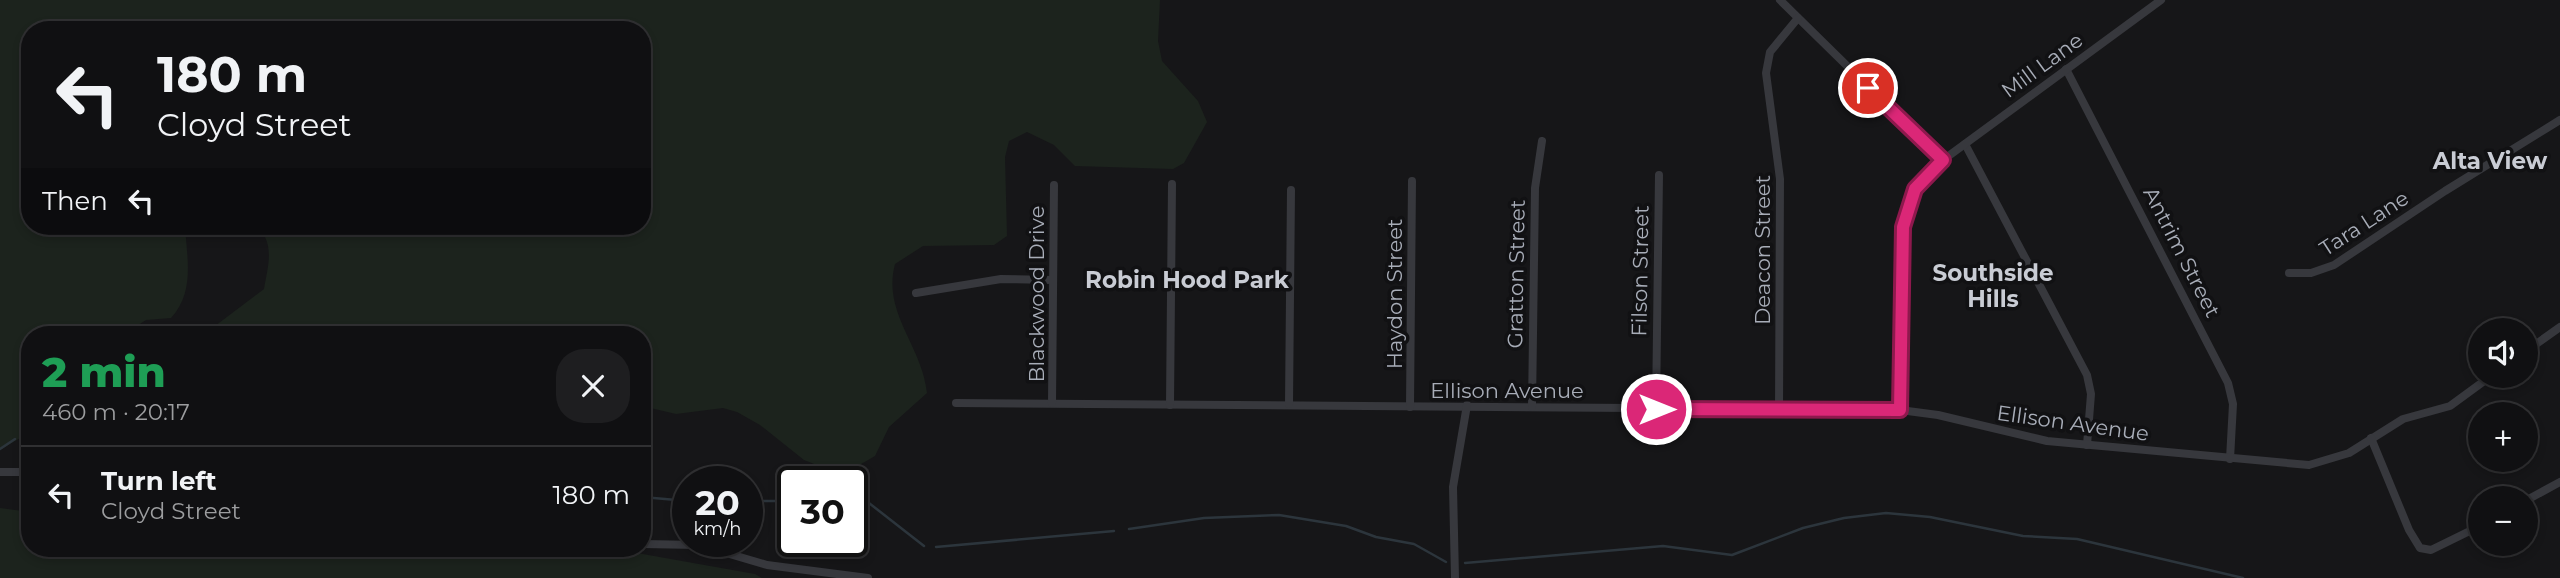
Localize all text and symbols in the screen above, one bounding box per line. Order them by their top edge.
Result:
street label: Mill Lane [1997,27,2087,103]
text: 180 m [157,45,307,104]
icon: left [42,49,133,140]
pin [1838,58,1898,118]
icon: arrive [1849,69,1887,107]
text: Cloyd Street [157,105,352,144]
district label: Alta View [2432,147,2548,175]
street label: Deacon Street [1750,175,1775,325]
icon: left [122,182,160,220]
street label: Antrim Street [2138,183,2226,321]
text: Then [42,185,108,217]
street label: Tara Lane [2315,185,2413,261]
street label: Gratton Street [1502,199,1530,349]
street label: Filson Street [1626,205,1654,337]
street label: Blackwood Drive [1024,206,1049,382]
street label: Haydon Street [1382,219,1407,369]
district label: Southside Hills [1932,259,2054,313]
district label: Robin Hood Park [1085,266,1290,294]
map controls [2468,318,2538,556]
button: sound [2468,318,2538,388]
text: 2 min [42,346,166,398]
button: close [556,349,630,423]
position arrow [1619,372,1693,446]
street label: Ellison Avenue [1430,378,1584,403]
text: 460 m · 20:17 [42,398,190,426]
street label: Ellison Avenue [1995,400,2151,446]
button: + [2468,402,2538,472]
text: Turn left [101,465,217,497]
speed limit sign: 30 [777,466,868,557]
icon: left [42,476,80,514]
text: 180 m [552,479,630,511]
text: 20 [695,481,740,524]
button: − [2468,486,2538,556]
text: Cloyd Street [101,497,241,525]
text: km/h [693,518,742,540]

